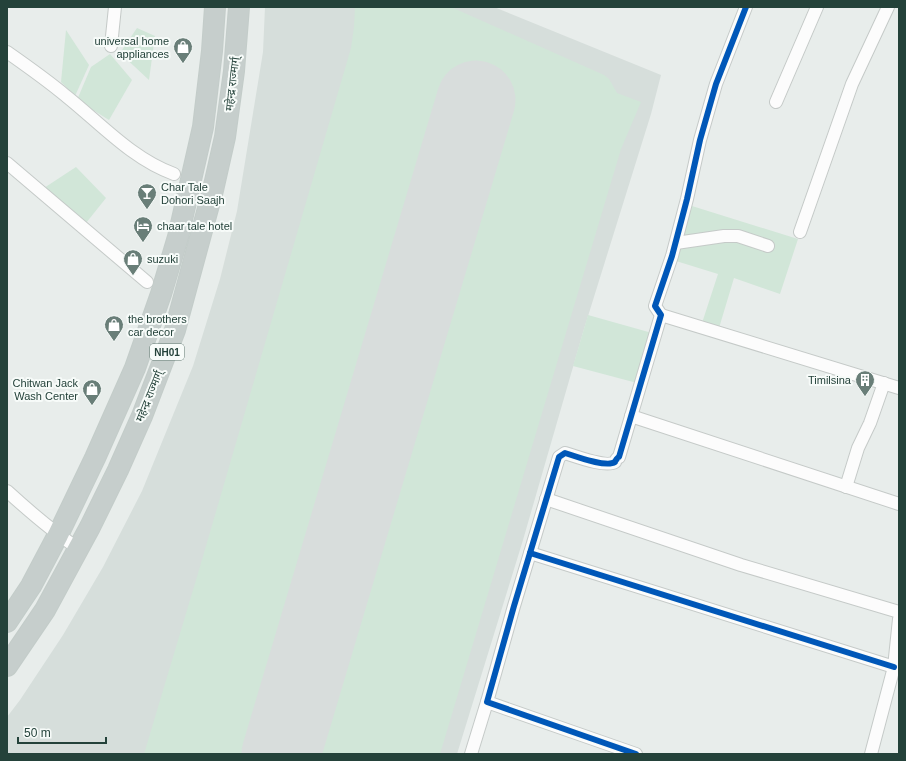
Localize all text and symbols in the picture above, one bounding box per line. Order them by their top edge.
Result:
place label: universal home appliances [94,35,170,60]
shop icon: universal home appliances [172,36,194,64]
street label: महेन्द्र राज्मार्ग् [223,55,242,112]
place label: Char Tale Dohori Saajh [161,181,225,206]
bar icon: Char Tale Dohori Saajh [136,182,158,210]
hotel icon: chaar tale hotel [132,215,154,243]
place label: chaar tale hotel [157,220,232,232]
shop icon: suzuki [122,248,144,276]
place label: suzuki [147,253,178,265]
place label: the brothers car decor [128,313,187,338]
shop icon: the brothers car decor [103,314,125,342]
road number: NH01 [150,344,184,360]
street label: महेन्द्र राज्मार्ग् [133,367,166,424]
building icon: Timilsina [854,369,876,397]
place label: Timilsina [808,374,852,386]
place label: Chitwan Jack Wash Center [13,377,78,402]
shop icon: Chitwan Jack Wash Center [81,378,103,406]
scale bar [18,719,106,745]
text: 50 m [24,726,51,740]

